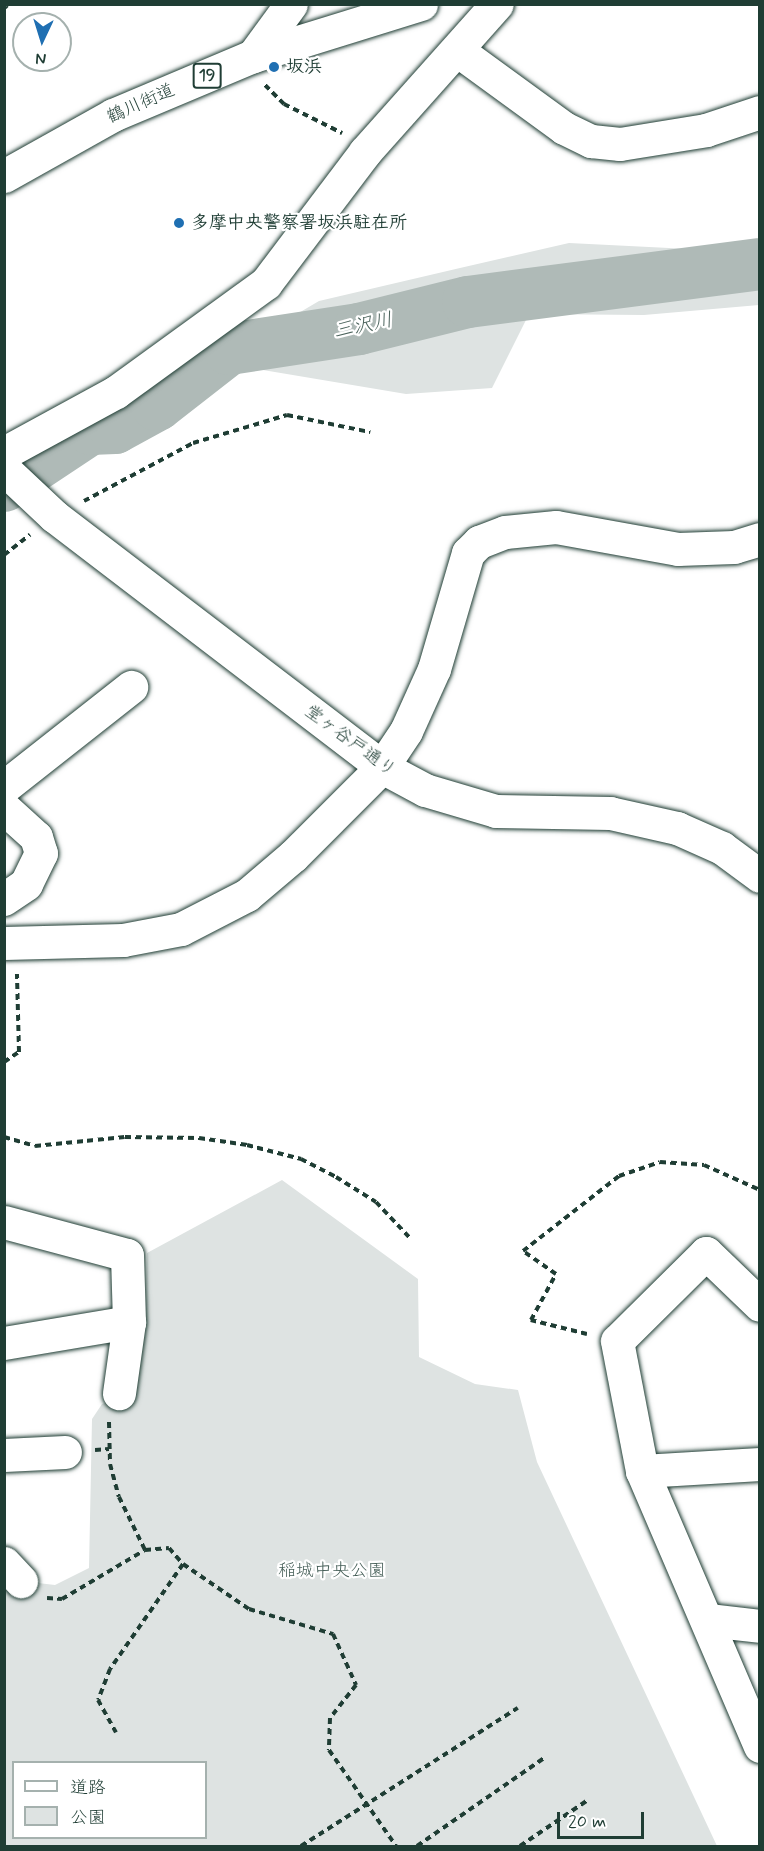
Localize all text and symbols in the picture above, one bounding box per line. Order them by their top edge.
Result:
north arrow [12,12,72,72]
text: N [35,48,47,69]
place label: 坂浜 [286,56,322,78]
marker: 坂浜 [267,60,281,74]
road number: 19 [192,63,222,89]
street label: 鶴川街道 [104,79,178,129]
place label: 多摩中央警察署坂浜駐在所 [191,212,407,234]
marker: 多摩中央警察署坂浜駐在所 [172,216,186,230]
water label: 三沢川 [331,308,395,344]
street label: 堂ヶ谷戸通り [300,701,400,781]
park label: 稲城中央公園 [278,1560,386,1582]
legend [12,1761,207,1839]
text: 道路 [70,1776,106,1800]
scale bar [560,1800,647,1838]
text: 公園 [70,1806,106,1830]
text: 20 m [568,1810,606,1834]

